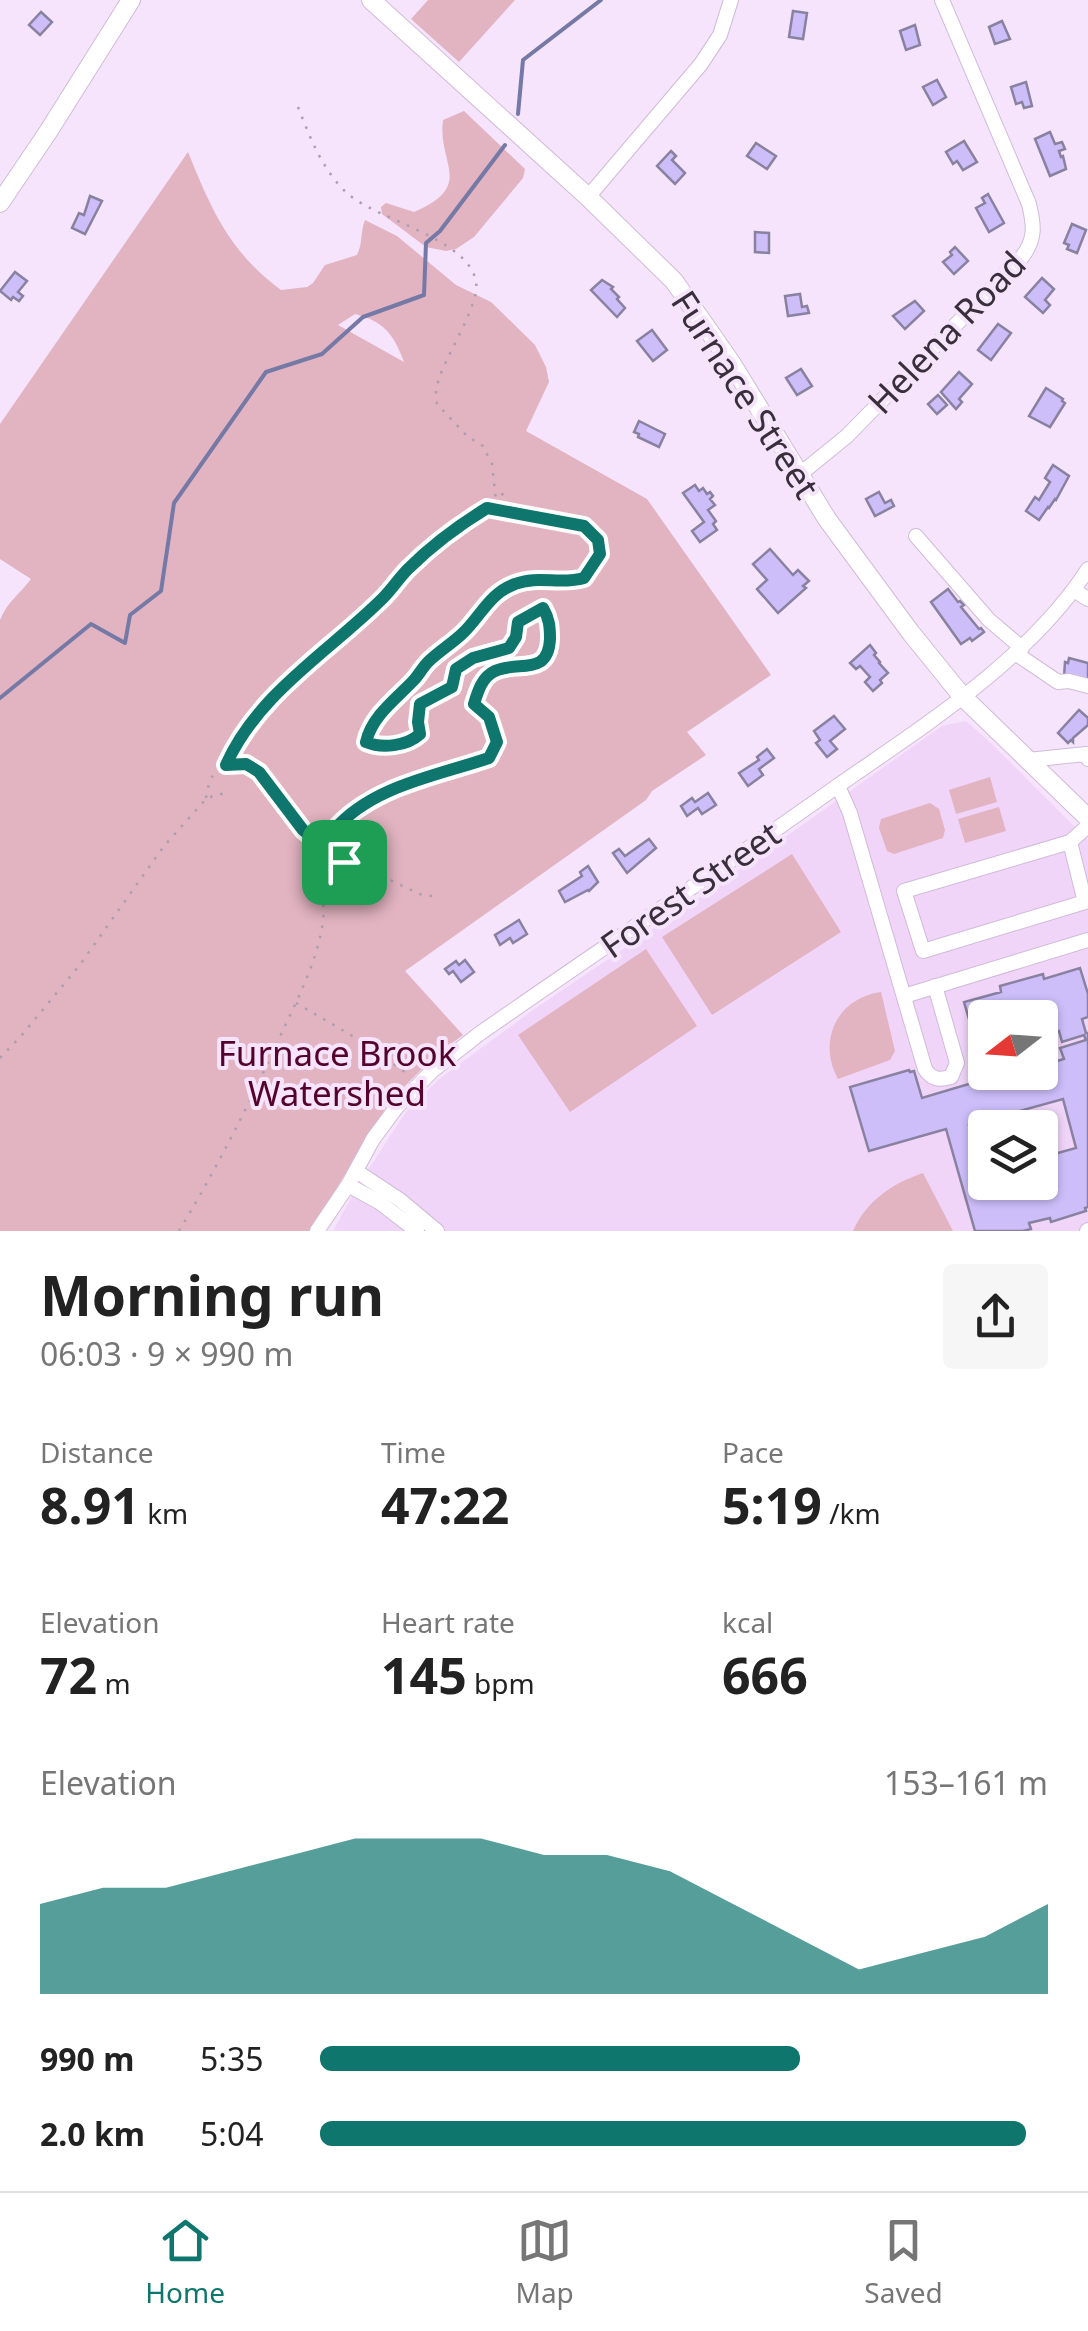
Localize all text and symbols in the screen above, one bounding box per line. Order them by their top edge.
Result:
street label: Helena Road [857,241,1035,423]
street label: Furnace Street [661,281,831,507]
street label: Forest Street [591,810,789,968]
pin [302,820,387,905]
icon: arrive [317,835,372,890]
north arrow [968,1000,1058,1090]
map controls [968,1000,1058,1200]
park label: Furnace Brook Watershed [218,1029,457,1116]
button: layers [968,1110,1058,1200]
text: Morning run [40,1257,384,1332]
button: share [943,1264,1048,1369]
text: 06:03 · 9 × 990 m [40,1332,293,1375]
text: Distance [40,1433,153,1471]
text: Time [381,1433,446,1471]
text: Pace [722,1433,784,1471]
text: 8.91 [40,1471,140,1539]
text: 47:22 [381,1471,509,1539]
text: 5:19 [722,1471,822,1539]
text: km [140,1494,188,1532]
text: /km [822,1494,881,1532]
text: Elevation [40,1603,160,1641]
text: Heart rate [381,1603,515,1641]
text: kcal [722,1603,773,1641]
text: 72 [40,1641,97,1709]
text: 145 [381,1641,467,1709]
text: 666 [722,1641,808,1709]
text: m [97,1664,131,1702]
text: bpm [467,1664,535,1702]
text: Elevation [40,1761,177,1804]
text: 153–161 m [884,1761,1048,1804]
text: 990 m [40,2037,134,2080]
text: 5:35 [200,2037,264,2080]
text: 2.0 km [40,2112,145,2155]
text: 5:04 [200,2112,264,2155]
tab: Home [145,2213,225,2311]
tab: Map [515,2213,574,2311]
tab: Saved [864,2213,943,2311]

